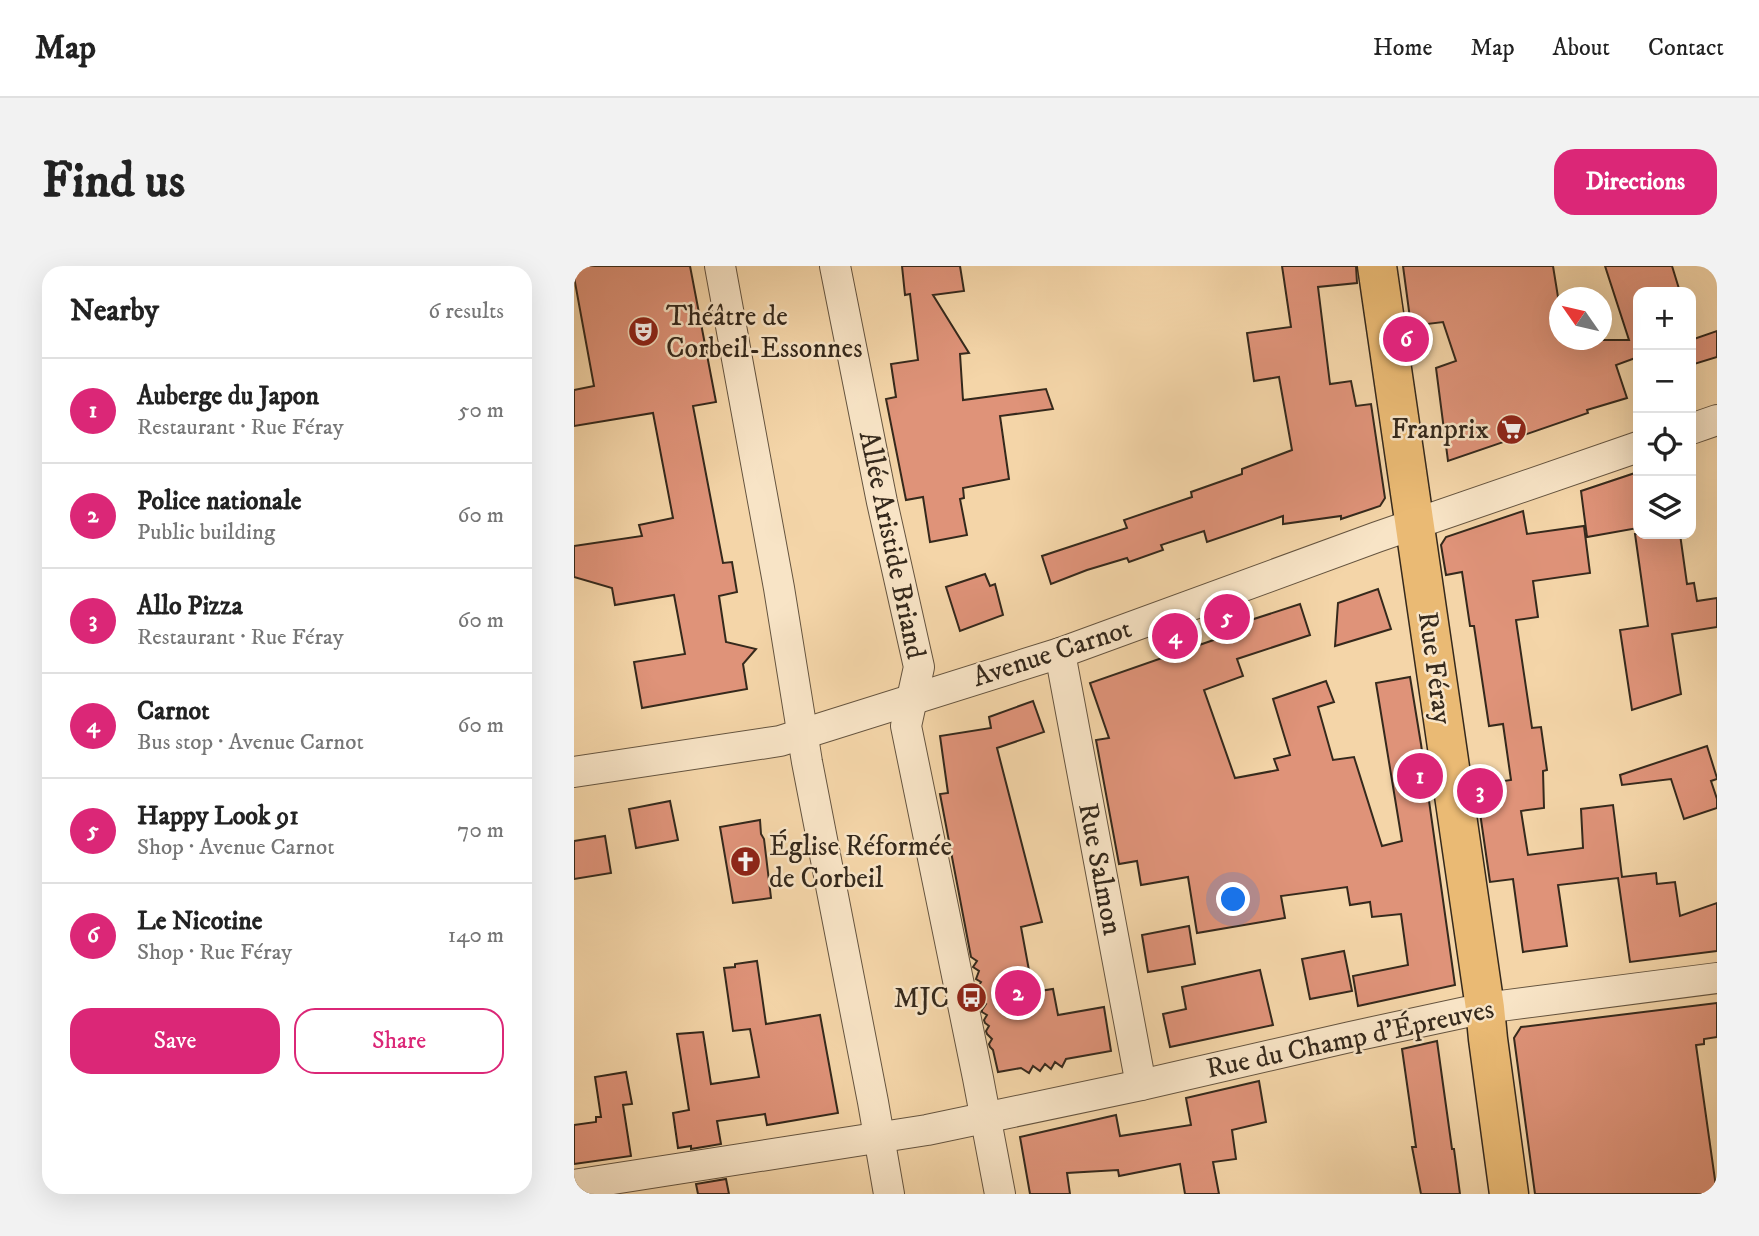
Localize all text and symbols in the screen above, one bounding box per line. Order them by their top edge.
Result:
text: Map [35,28,96,69]
text: Home [1373,33,1432,63]
text: Map [1470,33,1515,63]
text: About [1553,33,1610,63]
text: Contact [1648,33,1724,63]
button: Directions [1554,149,1717,215]
text: Find us [42,151,185,213]
north arrow [1549,287,1612,350]
map controls [1633,287,1696,539]
button: + [1633,287,1696,350]
text: Nearby [70,293,159,330]
text: 6 results [428,297,504,326]
place label: Théâtre de Corbeil-Essonnes [666,299,863,366]
pin: 6 [1383,313,1429,365]
theatre icon: Théâtre de Corbeil-Essonnes [626,315,660,349]
button: − [1633,350,1696,413]
text: Auberge du Japon [137,380,319,413]
text: 1 [89,396,97,425]
text: 50 m [458,396,504,425]
place label: Franprix [1391,412,1489,447]
supermarket icon: Franprix [1495,412,1529,446]
text: Restaurant · Rue Féray [137,413,344,442]
button: locate [1633,413,1696,476]
street label: Allée Aristide Briand [851,428,933,662]
button: layers [1633,476,1696,539]
text: Police nationale [137,485,302,518]
text: 2 [87,501,99,530]
text: 60 m [457,501,504,530]
text: Public building [137,518,275,547]
text: Allo Pizza [137,590,243,623]
pin: 5 [1204,591,1250,643]
text: 3 [89,606,97,635]
text: 60 m [457,606,504,635]
street label: Rue Féray [1410,609,1460,727]
pin: 4 [1152,610,1198,662]
street label: Avenue Carnot [968,611,1136,695]
text: Restaurant · Rue Féray [137,623,344,652]
text: Carnot [137,695,209,728]
text: 4 [86,711,100,740]
text: 60 m [457,711,504,740]
text: Bus stop · Avenue Carnot [137,728,364,757]
pin: 1 [1397,750,1443,802]
pin: 3 [1457,765,1503,817]
text: Happy Look 91 [137,800,299,833]
street label: Rue Salmon [1070,800,1130,938]
text: 5 [87,816,99,845]
text: 70 m [457,816,504,845]
place label: Église Réformée de Corbeil [769,829,952,896]
text: Shop · Avenue Carnot [137,833,335,862]
church icon: Église Réformée de Corbeil [729,845,763,879]
your location [1216,882,1250,916]
text: Le Nicotine [137,905,263,938]
text: 6 [87,921,99,950]
text: 140 m [448,921,504,950]
text: Shop · Rue Féray [137,938,292,967]
pin: 2 [995,967,1041,1019]
place label: MJC [894,981,949,1016]
bus stop icon: MJC [955,981,989,1015]
street label: Rue du Champ d'Épreuves [1203,991,1497,1087]
button: Save [70,1008,280,1074]
button: Share [294,1008,504,1074]

